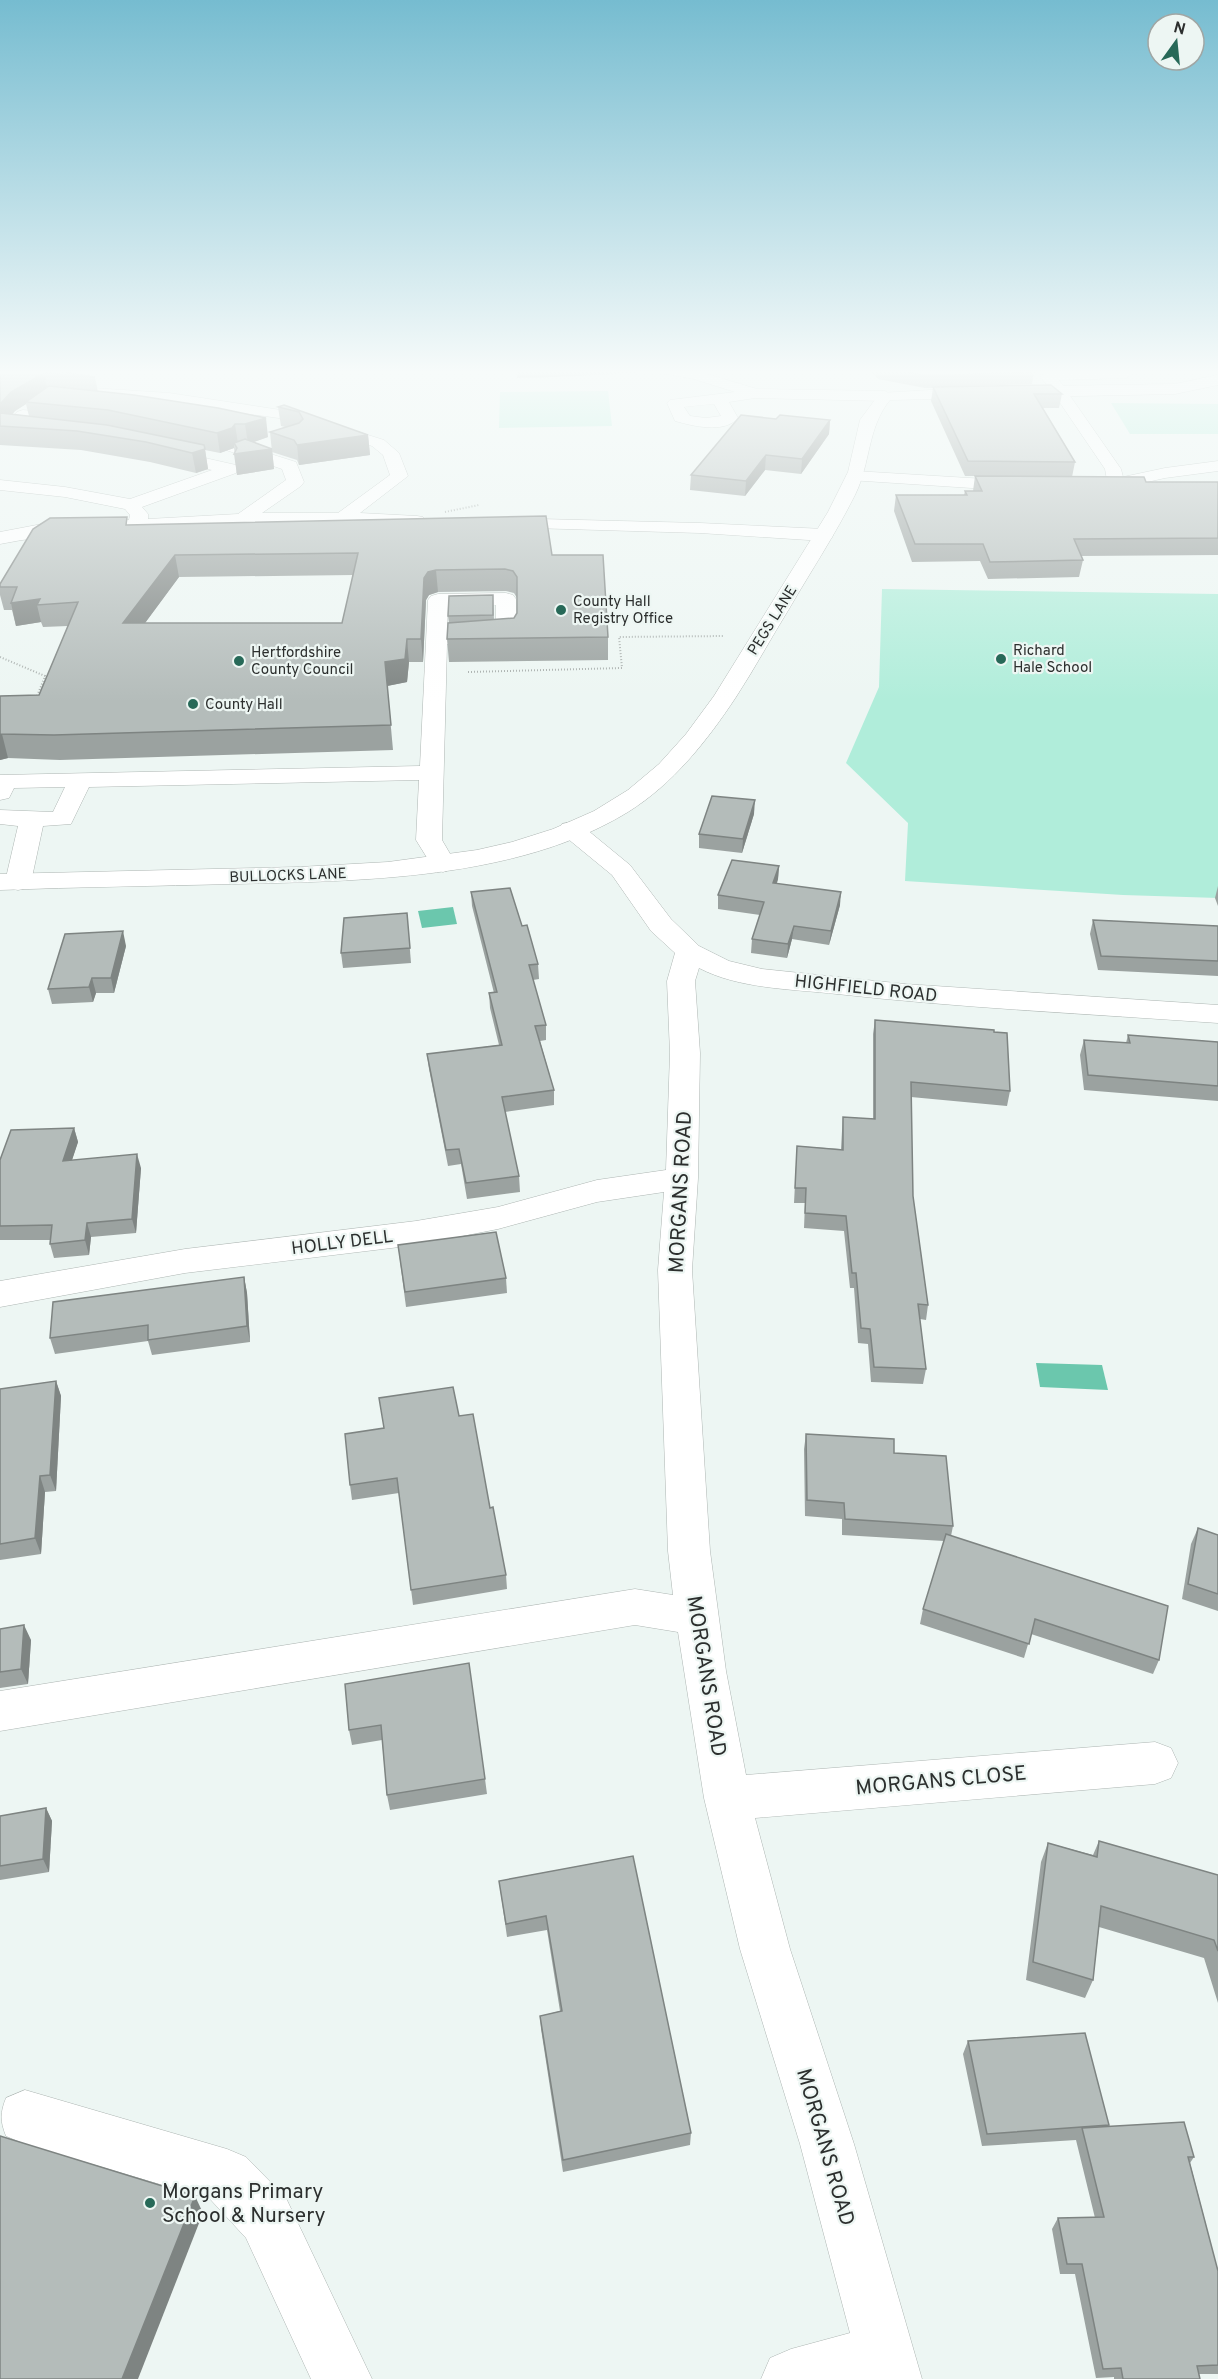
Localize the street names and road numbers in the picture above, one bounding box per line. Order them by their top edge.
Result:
street label: PEGS LANE [744,582,802,659]
street label: BULLOCKS LANE [229,865,347,888]
street label: HIGHFIELD ROAD [793,971,938,1008]
street label: MORGANS ROAD [664,1110,699,1274]
street label: HOLLY DELL [290,1226,394,1261]
street label: MORGANS ROAD [679,1594,732,1759]
street label: MORGANS CLOSE [854,1761,1028,1802]
street label: MORGANS ROAD [789,2066,860,2229]

